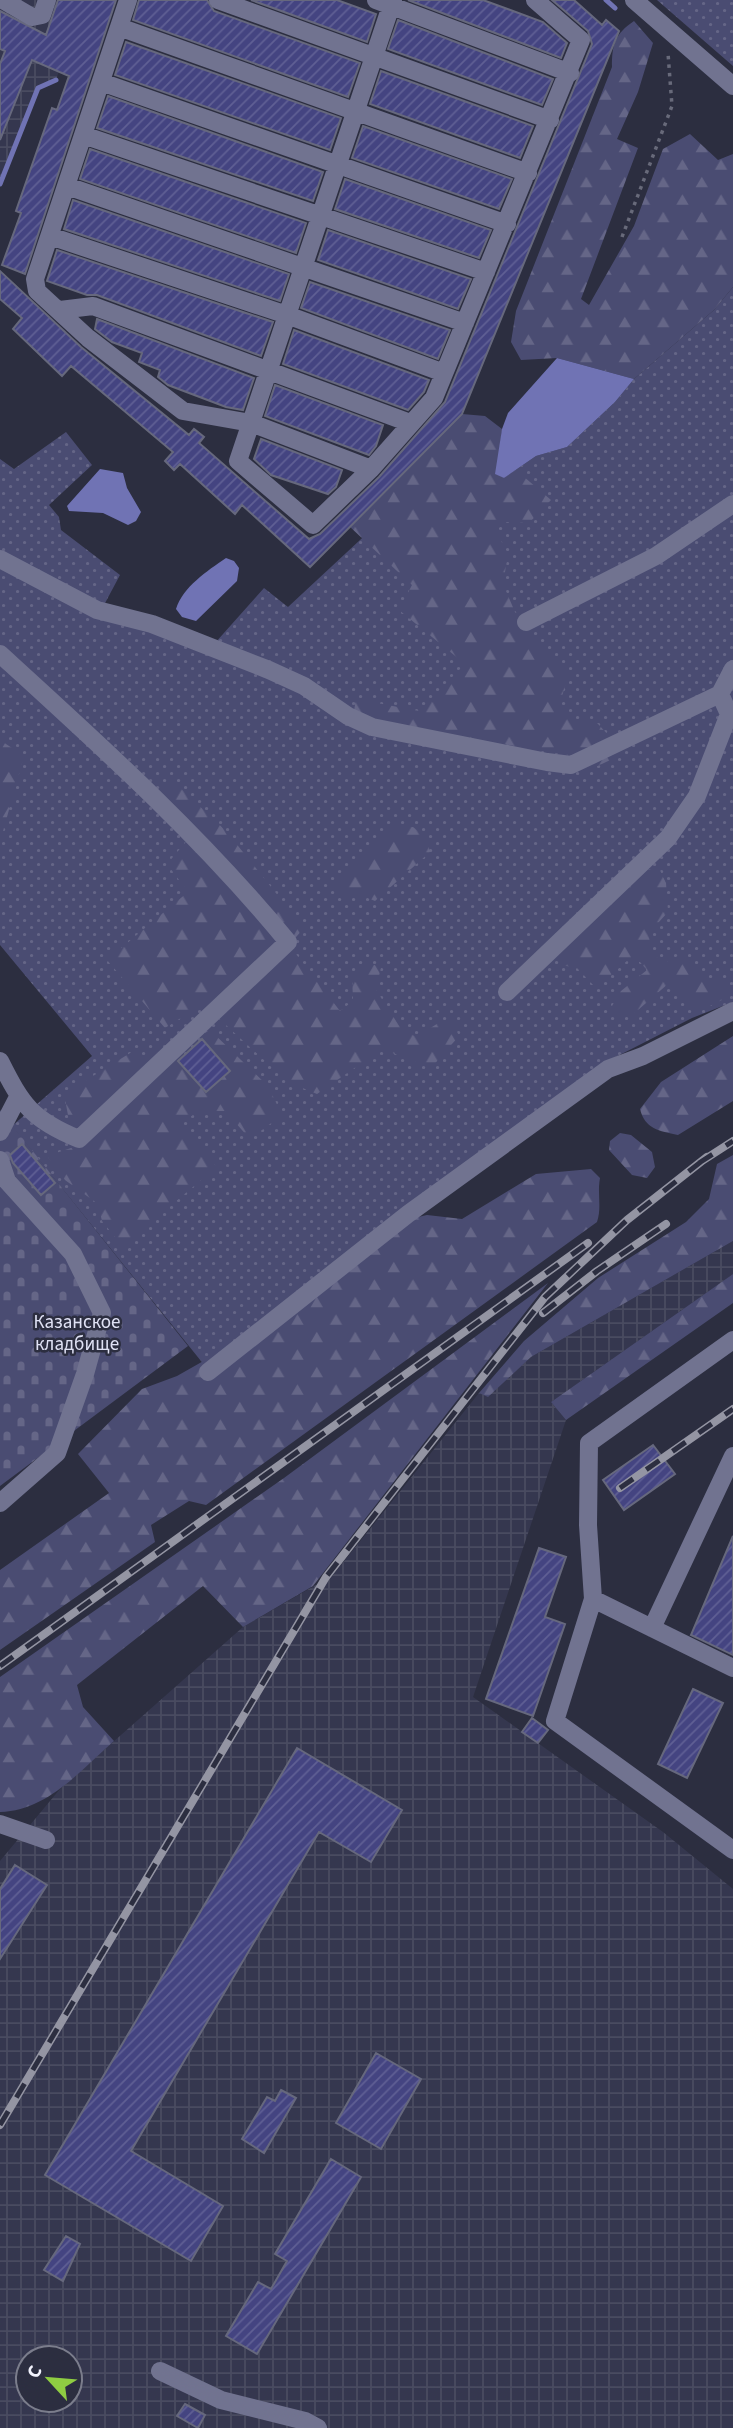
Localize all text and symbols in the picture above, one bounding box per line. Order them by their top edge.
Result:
park label: Казанское кладбище [34,1309,120,1358]
north arrow [14,2344,84,2414]
text: С [21,2361,50,2383]

